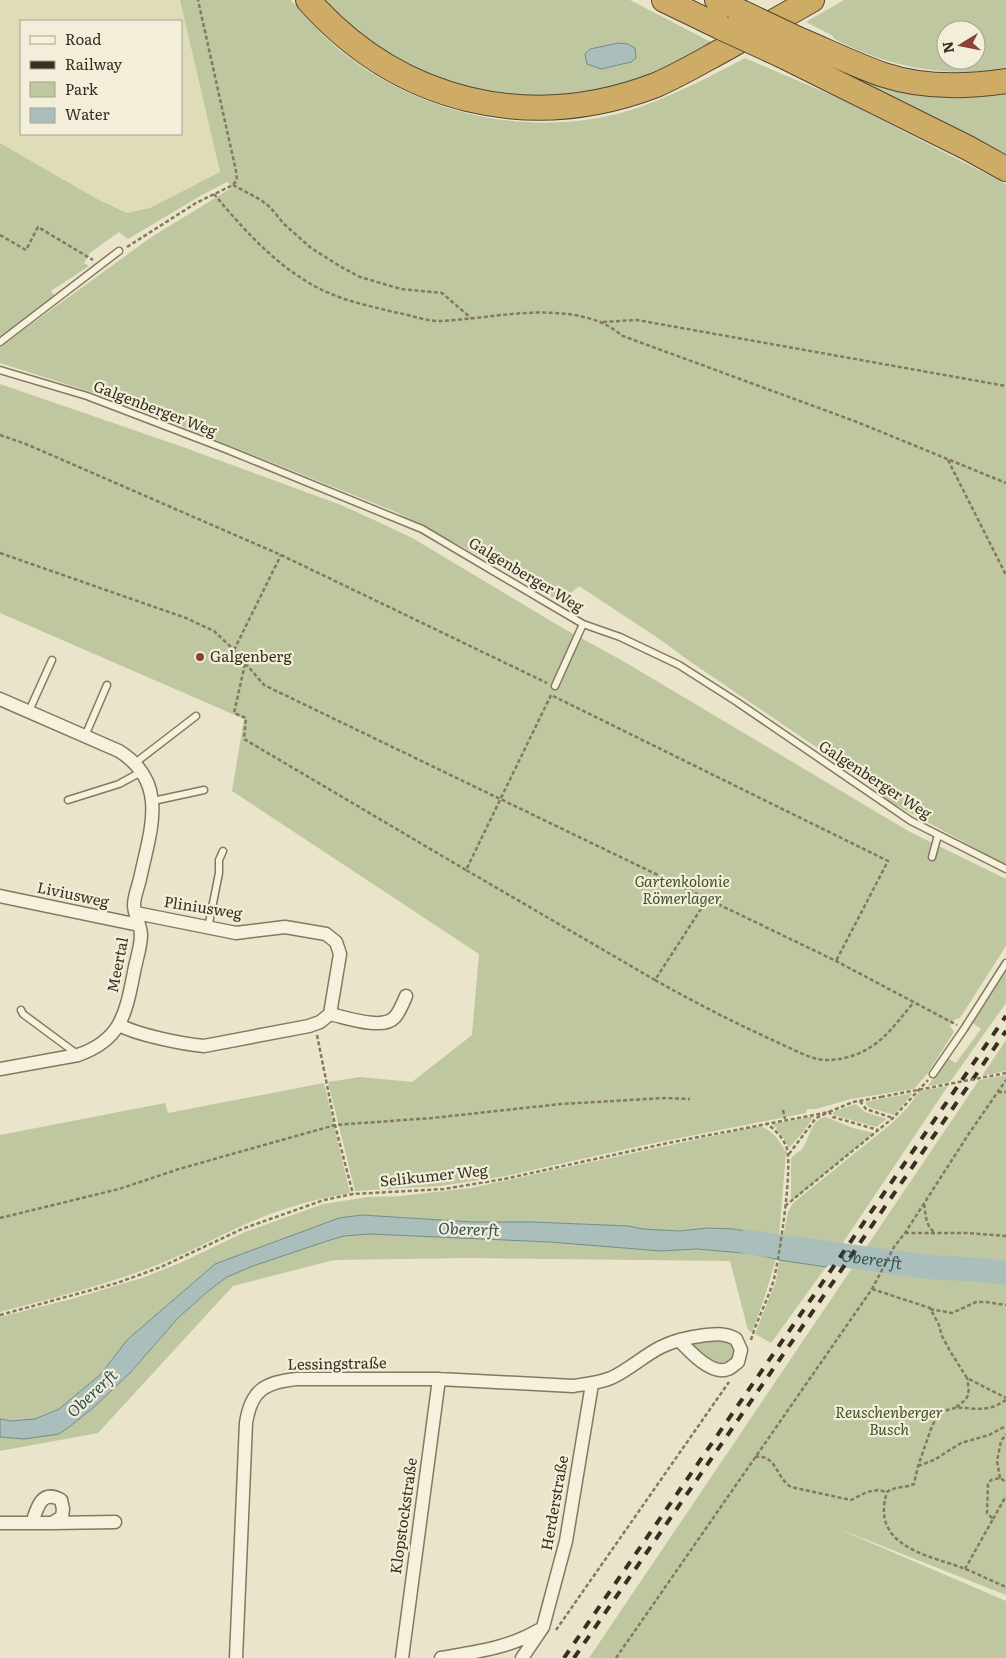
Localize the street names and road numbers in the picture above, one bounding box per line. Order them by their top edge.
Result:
street label: Galgenberger Weg [91,373,221,442]
street label: Galgenberger Weg [465,530,589,617]
street label: Galgenberger Weg [815,734,937,824]
street label: Liviusweg [35,875,112,913]
street label: Pliniusweg [162,889,245,924]
street label: Meertal [100,935,133,995]
street label: Selikumer Weg [379,1157,490,1192]
street label: Lessingstraße [287,1350,387,1375]
street label: Herderstraße [534,1453,573,1552]
street label: Klopstockstraße [383,1456,422,1575]

